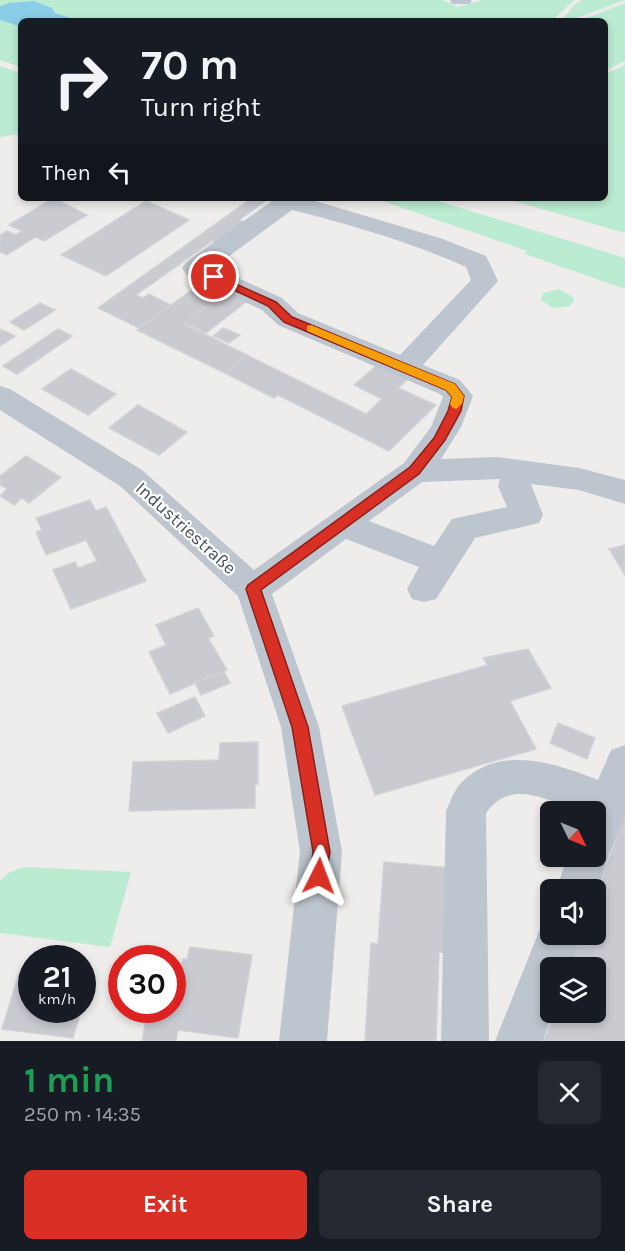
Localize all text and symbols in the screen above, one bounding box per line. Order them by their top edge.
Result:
text: 70 m [141,40,239,90]
icon: right [42,42,120,120]
text: Turn right [141,91,261,123]
icon: left [103,156,136,189]
text: Then [42,160,91,186]
pin [188,251,239,302]
icon: arrive [197,260,230,293]
street label: Industriestraße [131,477,241,579]
north arrow [540,801,606,867]
map controls [540,801,606,1023]
position arrow [287,844,351,908]
button: sound [540,879,606,945]
speed limit sign: 30 [108,945,186,1023]
button: layers [540,957,606,1023]
text: 21 [43,959,71,995]
text: km/h [38,990,76,1008]
text: 1 min [24,1059,114,1101]
button: close [538,1061,601,1124]
text: 250 m · 14:35 [24,1103,141,1126]
button: Exit [24,1170,307,1239]
button: Share [319,1170,601,1239]

